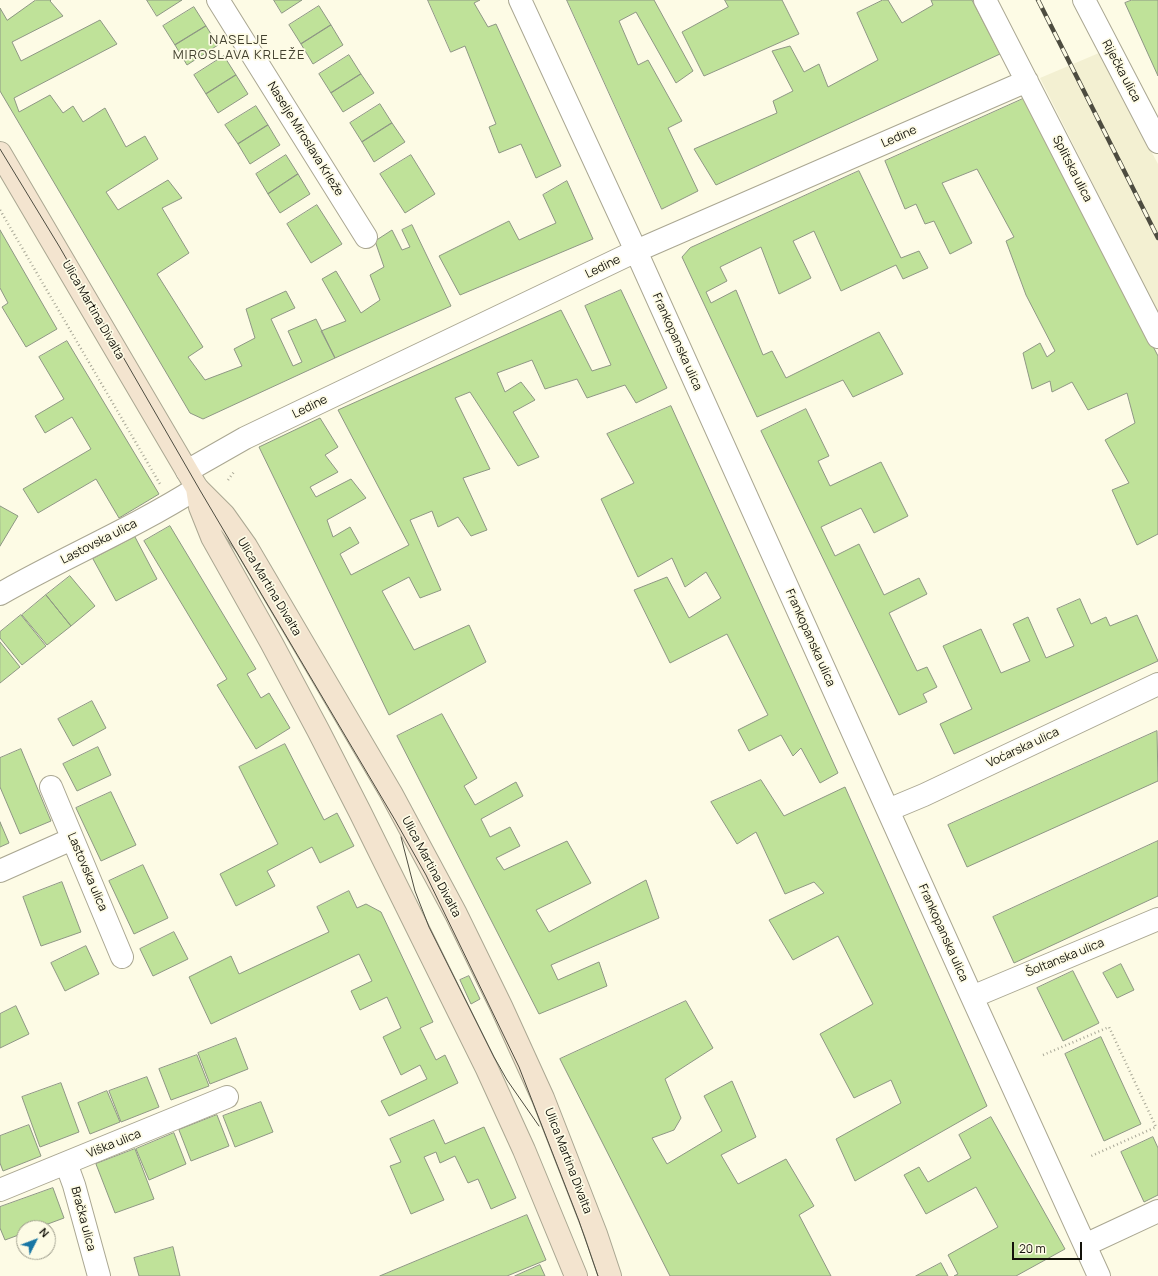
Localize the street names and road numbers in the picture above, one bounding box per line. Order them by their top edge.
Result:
street label: Riječka ulica [1099,38,1143,104]
street label: Naselje Miroslava Krleže [264,79,346,199]
street label: Ledine [879,123,919,151]
street label: Splitska ulica [1049,134,1095,204]
street label: Ledine [583,252,623,282]
street label: Ulica Martina Divalta [59,258,127,362]
street label: Frankopanska ulica [649,291,705,393]
street label: Ledine [290,392,330,422]
street label: Lastovska ulica [58,517,140,567]
street label: Ulica Martina Divalta [234,535,304,639]
street label: Frankopanska ulica [782,587,838,689]
street label: Voćarska ulica [984,725,1062,771]
street label: Ulica Martina Divalta [398,814,464,920]
street label: Lastovska ulica [64,831,110,913]
street label: Frankopanska ulica [915,882,971,984]
street label: Šoltanska ulica [1024,936,1106,980]
street label: Ulica Martina Divalta [541,1106,595,1216]
street label: Viška ulica [85,1127,143,1161]
street label: Bračka ulica [68,1185,98,1253]

